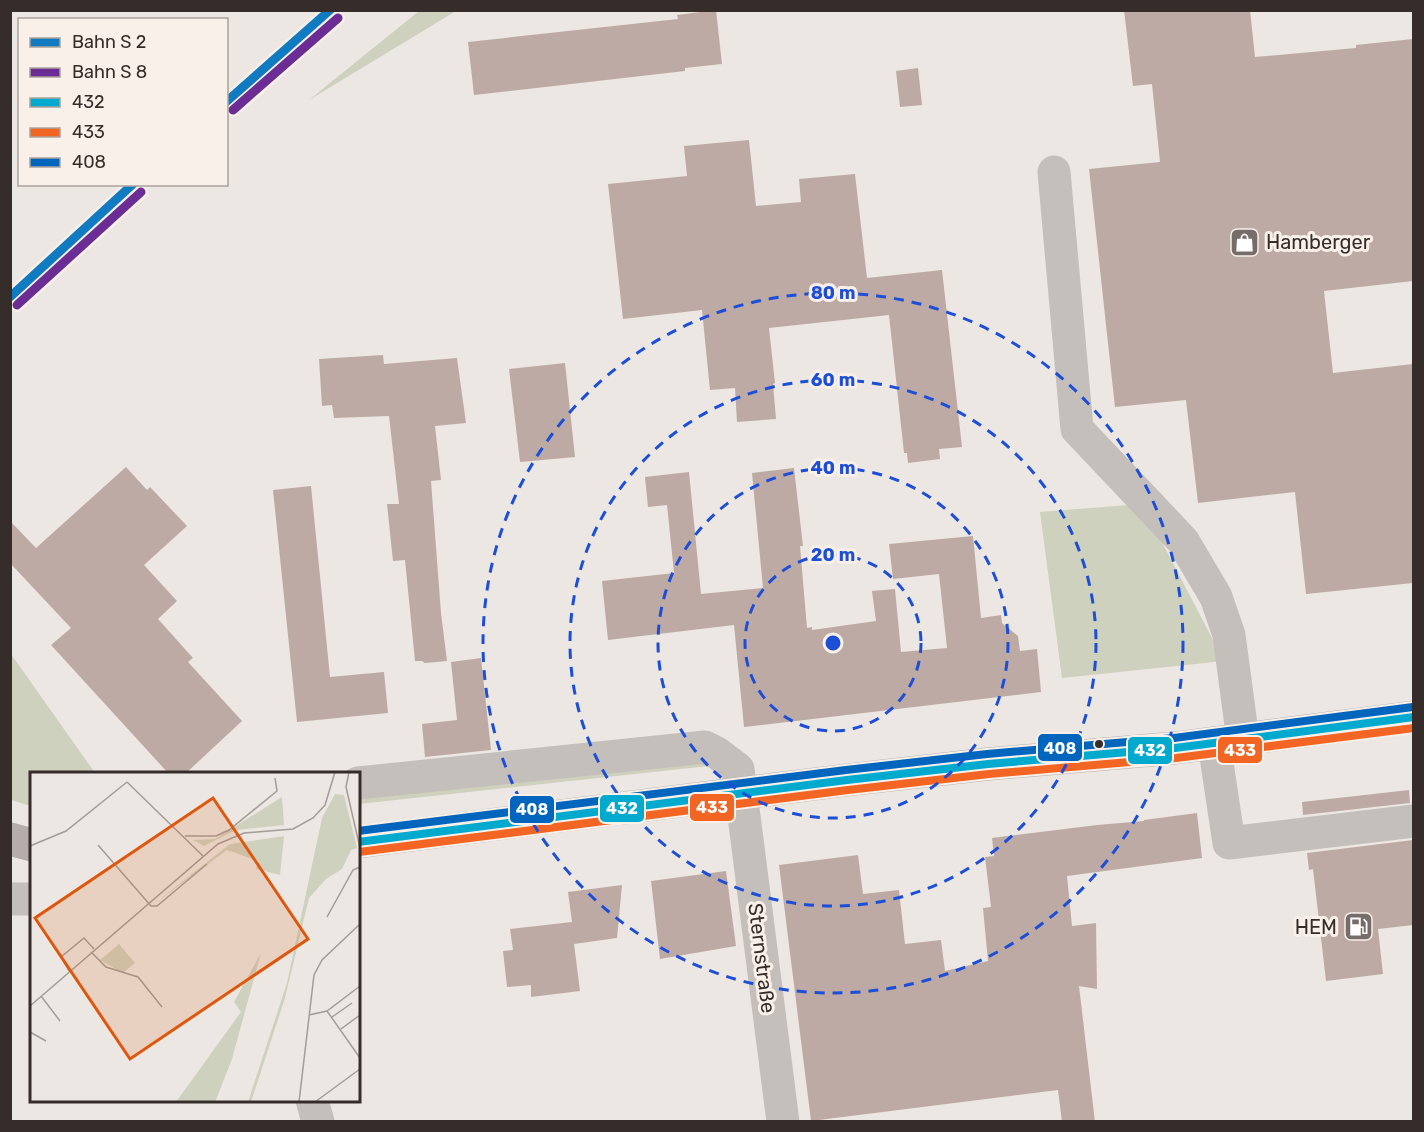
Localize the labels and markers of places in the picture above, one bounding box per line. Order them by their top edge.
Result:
shop icon: Hamberger [1229,226,1261,258]
place label: Hamberger [1266,230,1371,254]
centre of rings [823,633,843,653]
unlabelled marker [1093,738,1105,750]
fuel station icon: HEM [1342,911,1374,943]
place label: HEM [1295,915,1337,939]

